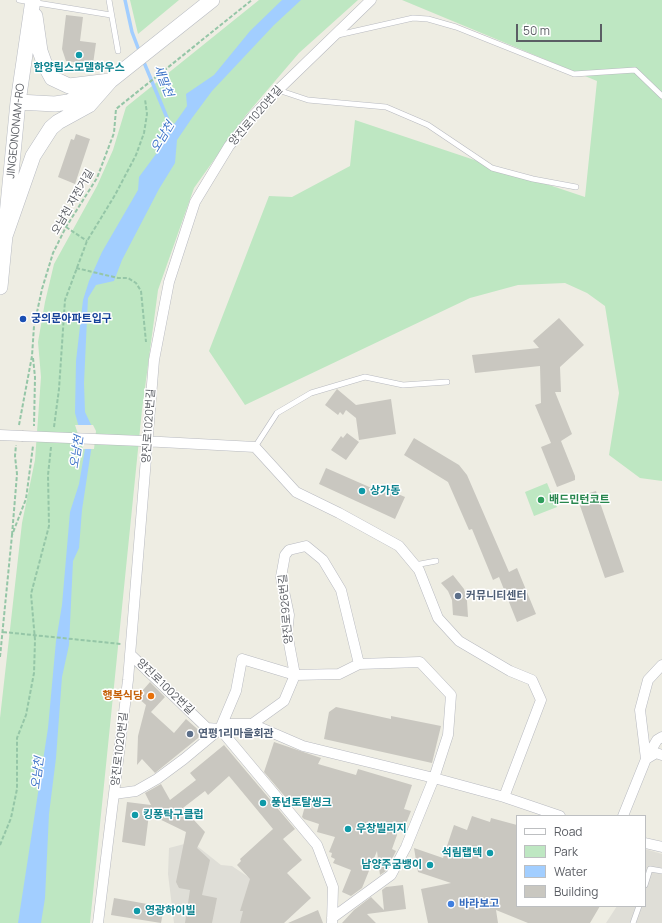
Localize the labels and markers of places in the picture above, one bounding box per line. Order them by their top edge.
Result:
marker: 한양립스모델하우스 [74,50,84,60]
place label: 한양립스모델하우스 [33,61,125,75]
place label: 궁의문아파트입구 [31,312,112,326]
marker: 궁의문아파트입구 [18,314,28,324]
place label: 상가동 [370,484,400,498]
marker: 상가동 [357,486,367,496]
place label: 배드민턴코트 [549,493,610,507]
marker: 배드민턴코트 [536,495,546,505]
place label: 커뮤니티센터 [466,589,527,603]
marker: 커뮤니티센터 [453,591,463,601]
place label: 행복식당 [103,689,143,703]
marker: 행복식당 [146,691,156,701]
place label: 연평1리마을회관 [198,727,274,741]
marker: 연평1리마을회관 [185,729,195,739]
place label: 풍년토탈씽크 [271,796,332,810]
marker: 풍년토탈씽크 [258,798,268,808]
place label: 킹퐁탁구클럽 [143,808,204,822]
marker: 킹퐁탁구클럽 [130,810,140,820]
place label: 우창빌리지 [356,822,407,836]
marker: 우창빌리지 [343,824,353,834]
place label: 석림랩텍 [442,846,482,860]
marker: 석림랩텍 [485,848,495,858]
place label: 남양주굼뱅이 [361,858,422,872]
marker: 남양주굼뱅이 [425,860,435,870]
place label: 바라보고 [459,897,499,911]
marker: 바라보고 [446,899,456,909]
place label: 영광하이빌 [145,904,196,918]
marker: 영광하이빌 [132,906,142,916]

